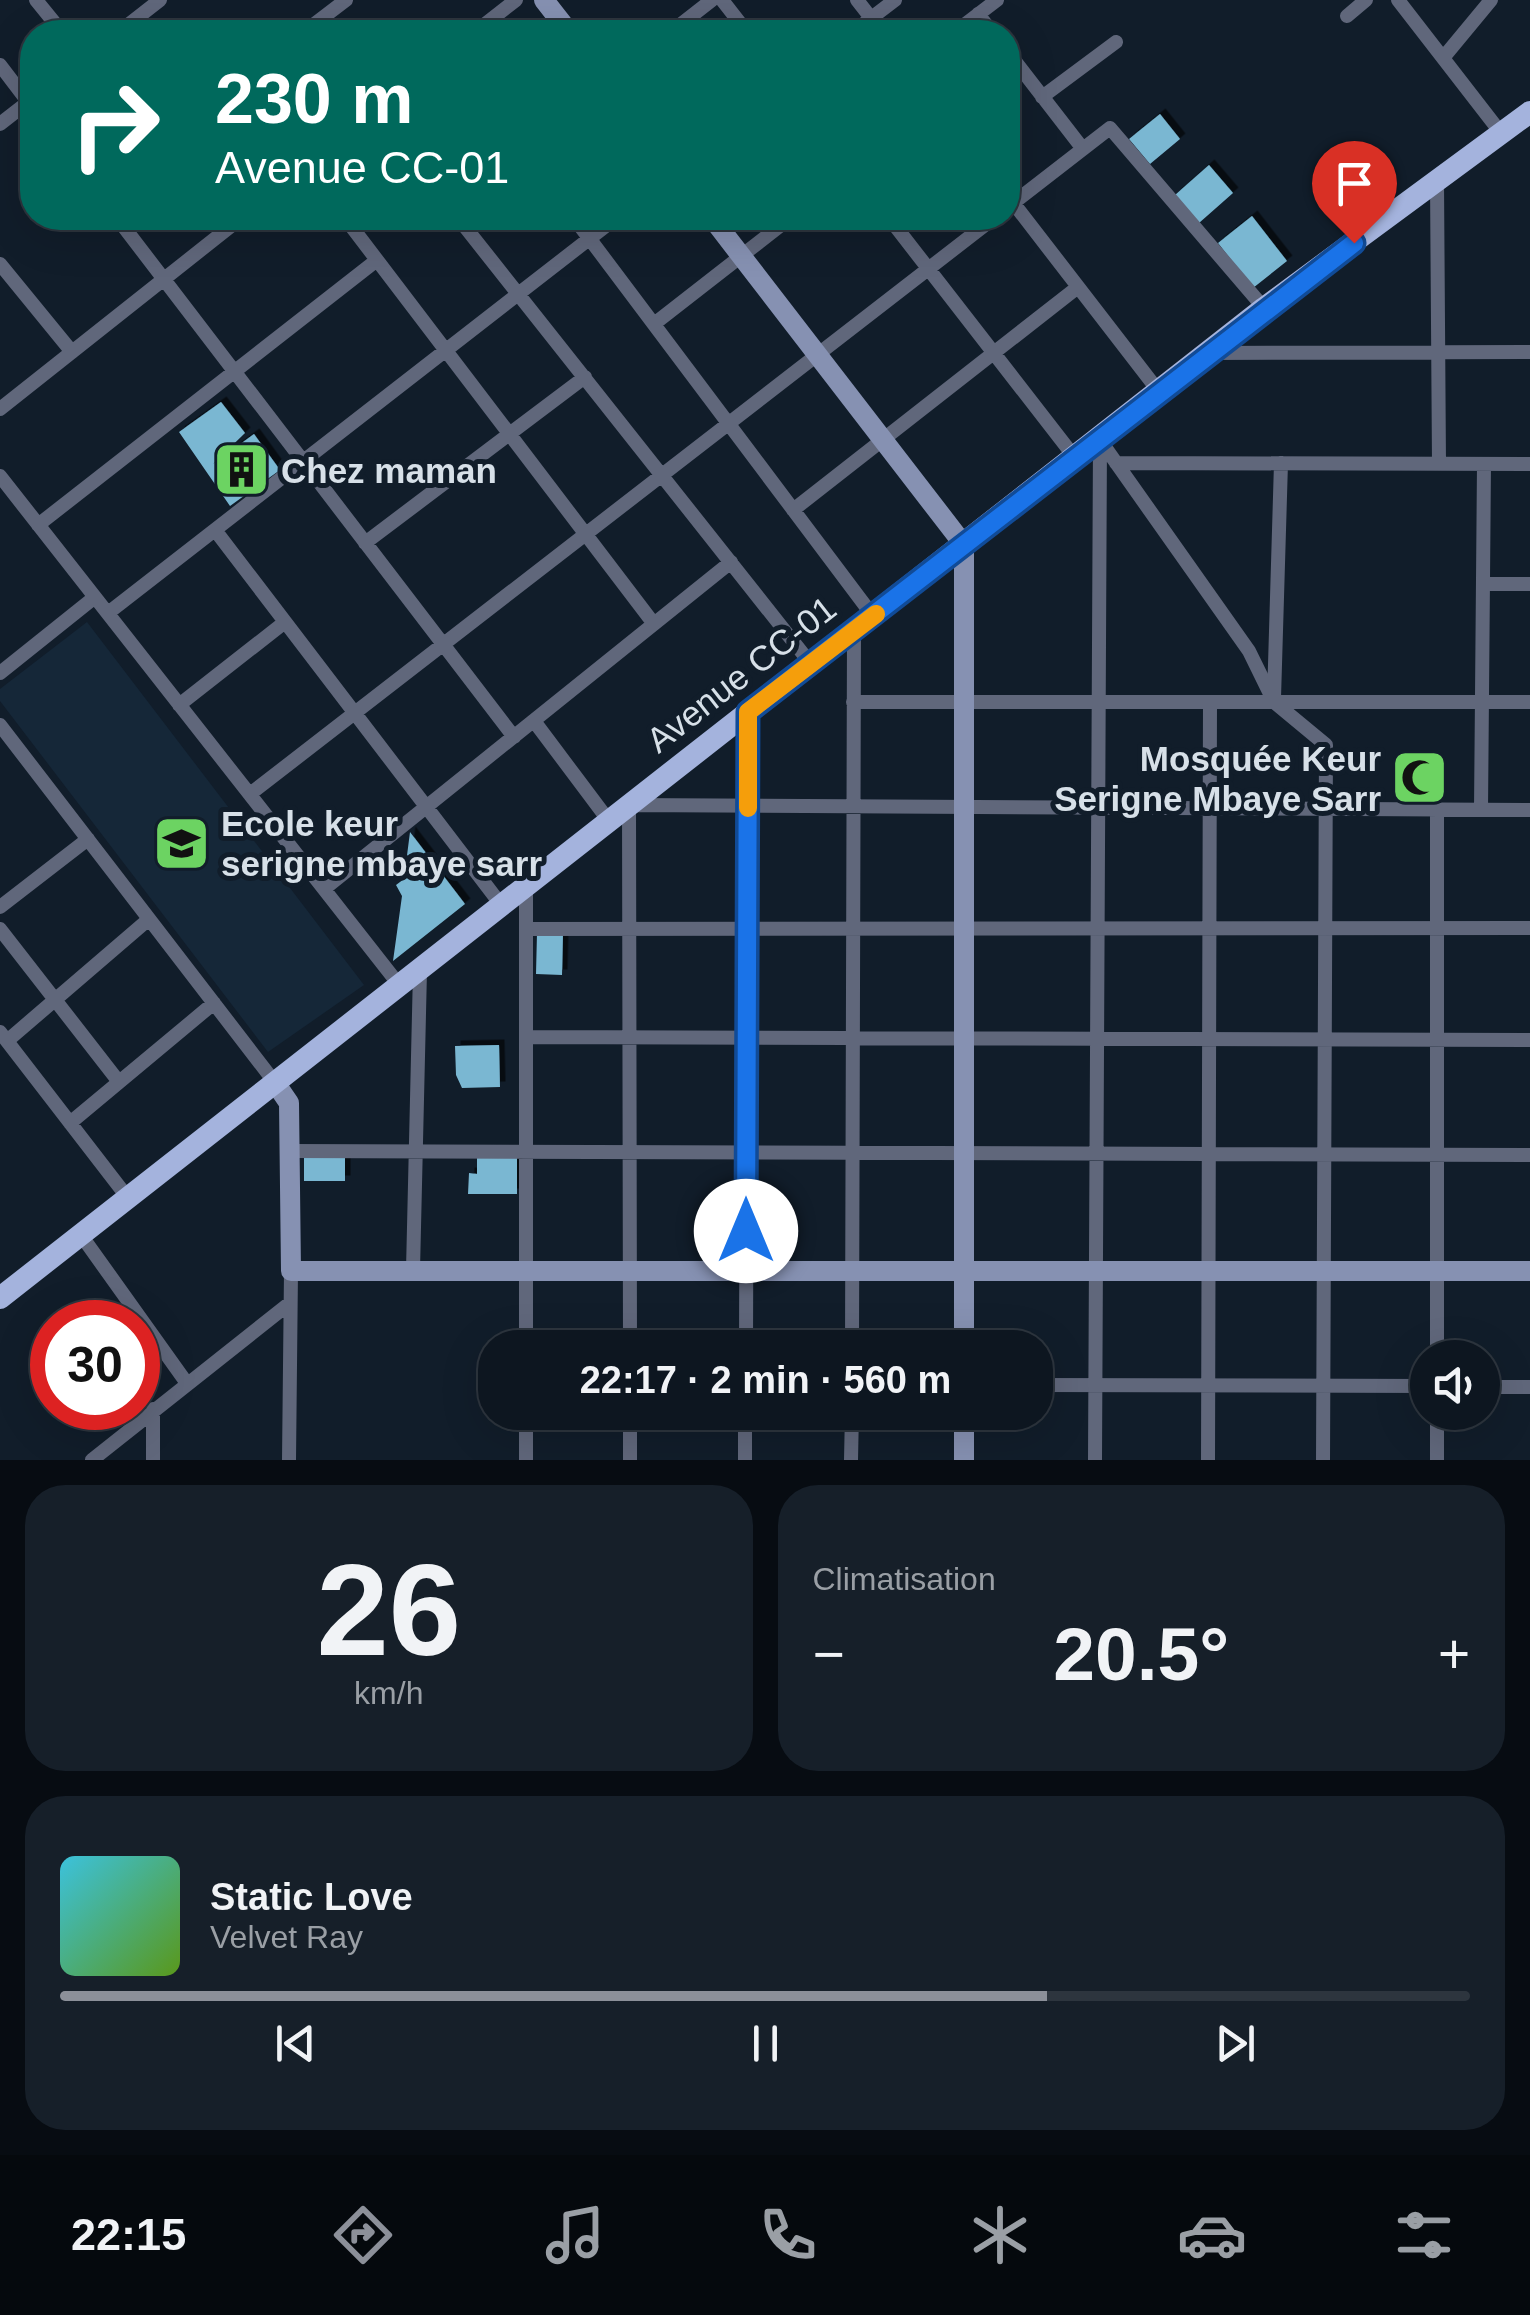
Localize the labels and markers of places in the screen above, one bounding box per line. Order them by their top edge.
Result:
pin [1312,141,1397,244]
building icon: Chez maman [212,440,272,500]
place label: Chez maman [281,451,497,490]
place label: Mosquée Keur Serigne Mbaye Sarr [1054,739,1381,818]
mosque icon: Mosquée Keur Serigne Mbaye Sarr [1390,748,1450,808]
place label: Ecole keur serigne mbaye sarr [221,804,542,883]
school or university icon: Ecole keur serigne mbaye sarr [152,813,212,873]

